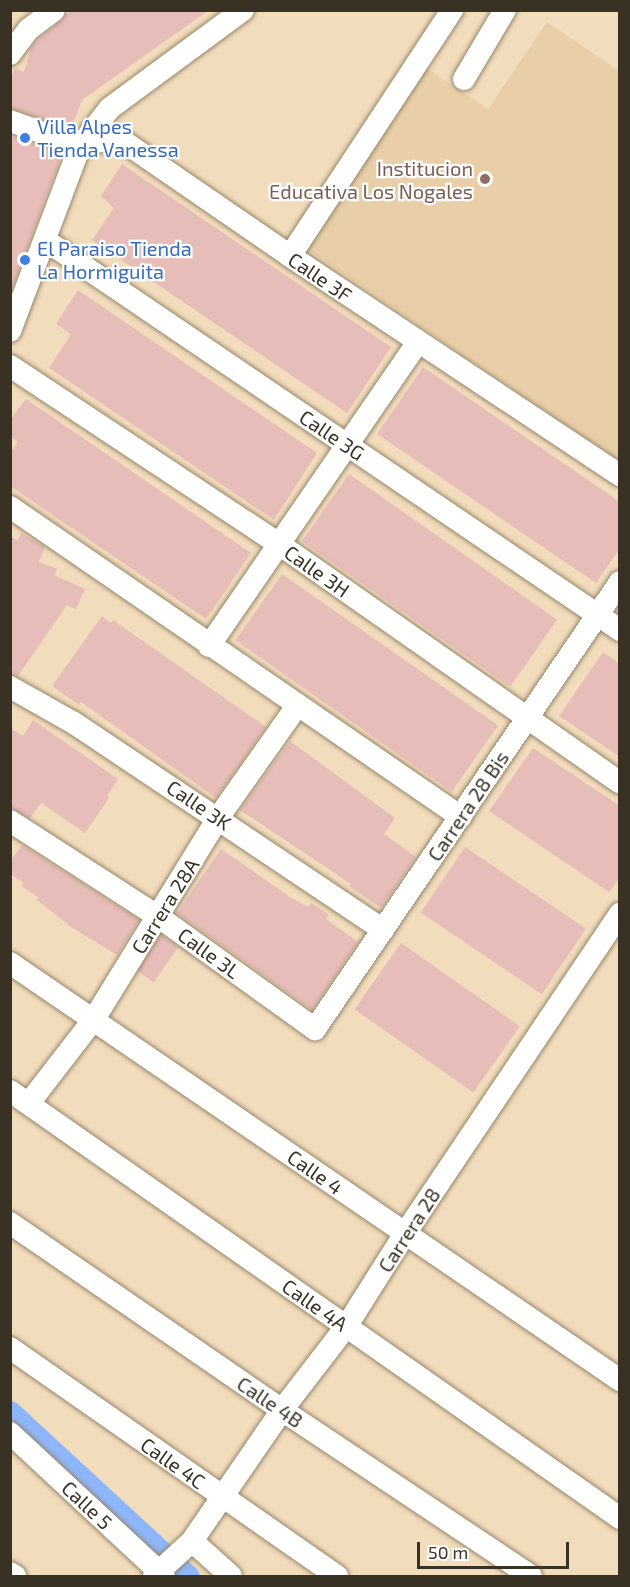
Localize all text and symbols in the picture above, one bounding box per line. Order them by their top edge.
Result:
place label: Villa Alpes Tienda Vanessa [37,114,179,161]
marker: Villa Alpes Tienda Vanessa [18,131,32,145]
place label: Institucion Educativa Los Nogales [269,156,473,203]
marker: Institucion Educativa Los Nogales [478,172,492,186]
place label: El Paraiso Tienda La Hormiguita [37,237,193,284]
street label: Calle 3F [284,247,356,307]
marker: El Paraiso Tienda La Hormiguita [18,253,32,267]
street label: Calle 3G [295,405,369,465]
street label: Calle 3H [280,540,354,602]
street label: Carrera 28 Bis [422,746,514,866]
street label: Calle 3K [162,775,236,835]
street label: Carrera 28A [126,854,204,958]
street label: Calle 3L [173,922,245,984]
street label: Calle 4 [283,1144,347,1200]
street label: Carrera 28 [373,1183,445,1277]
street label: Calle 4A [278,1274,352,1336]
street label: Calle 4B [233,1371,307,1433]
street label: Calle 4C [136,1432,210,1494]
street label: Calle 5 [57,1476,117,1534]
scale bar [420,1530,572,1568]
text: 50 m [428,1541,468,1563]

